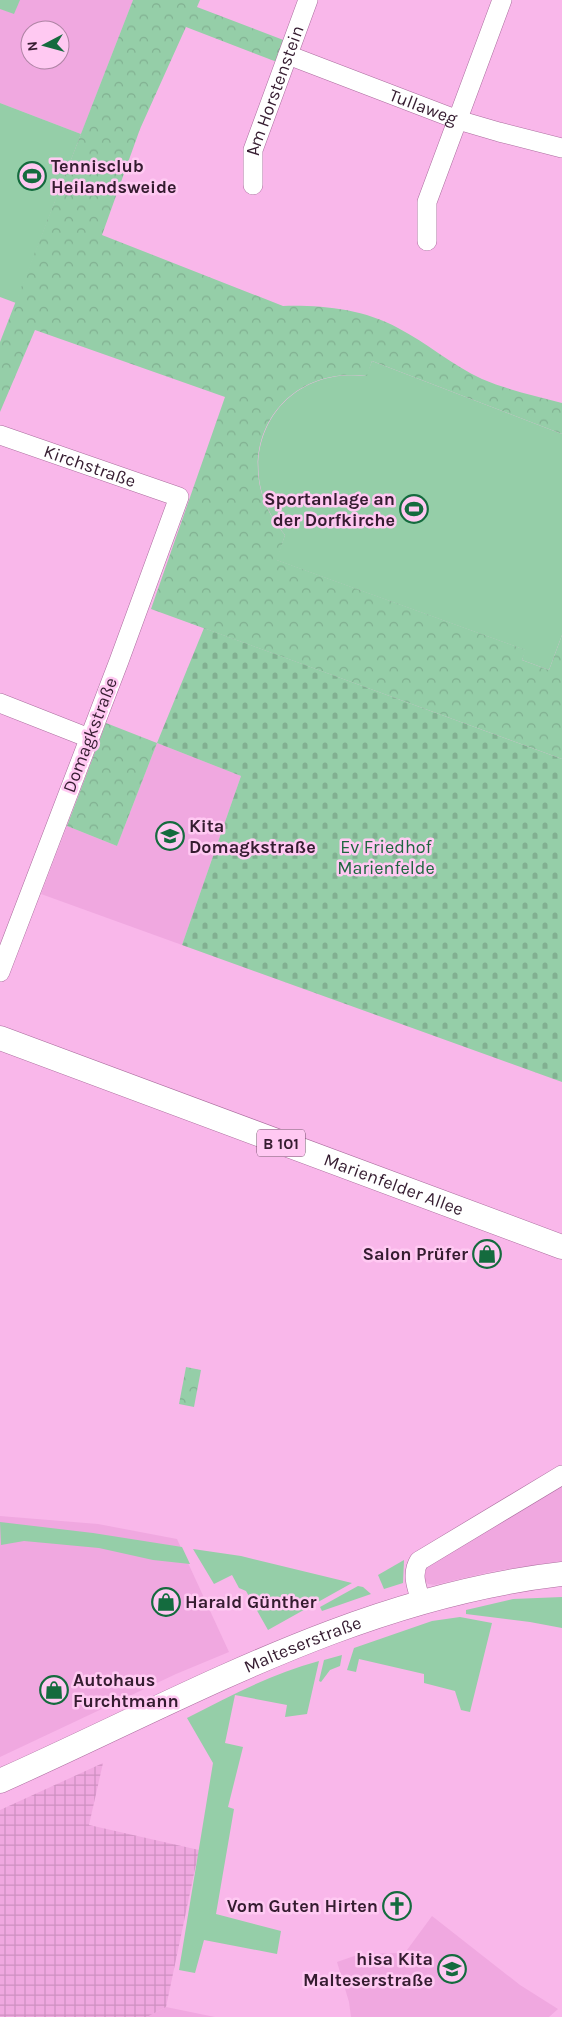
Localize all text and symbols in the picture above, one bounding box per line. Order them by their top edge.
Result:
north arrow [20,20,70,70]
street label: Am Horstenstein [242,22,309,156]
text: N [24,40,42,52]
street label: Tullaweg [386,84,461,130]
place label: Tennisclub Heilandsweide [51,155,177,198]
sports icon: Tennisclub Heilandsweide [17,161,47,191]
street label: Kirchstraße [41,440,139,492]
place label: Sportanlage an der Dorfkirche [264,488,395,531]
sports icon: Sportanlage an der Dorfkirche [399,494,429,524]
street label: Domagkstraße [58,674,122,796]
place label: Kita Domagkstraße [189,815,316,858]
school or university icon: Kita Domagkstraße [155,821,185,851]
park label: Ev Friedhof Marienfelde [337,836,435,879]
road number: B 101 [257,1130,305,1156]
street label: Marienfelder Allee [321,1148,467,1220]
shop icon: Salon Prüfer [472,1239,502,1269]
place label: Salon Prüfer [363,1243,468,1265]
shop icon: Harald Günther [151,1587,181,1617]
place label: Harald Günther [185,1591,317,1613]
street label: Malteserstraße [240,1611,364,1678]
place label: Autohaus Furchtmann [73,1669,179,1712]
shop icon: Autohaus Furchtmann [39,1675,69,1705]
church icon: Vom Guten Hirten [382,1891,412,1921]
place label: Vom Guten Hirten [227,1895,378,1917]
place label: hisa Kita Malteserstraße [303,1948,433,1991]
school or university icon: hisa Kita Malteserstraße [437,1954,467,1984]

